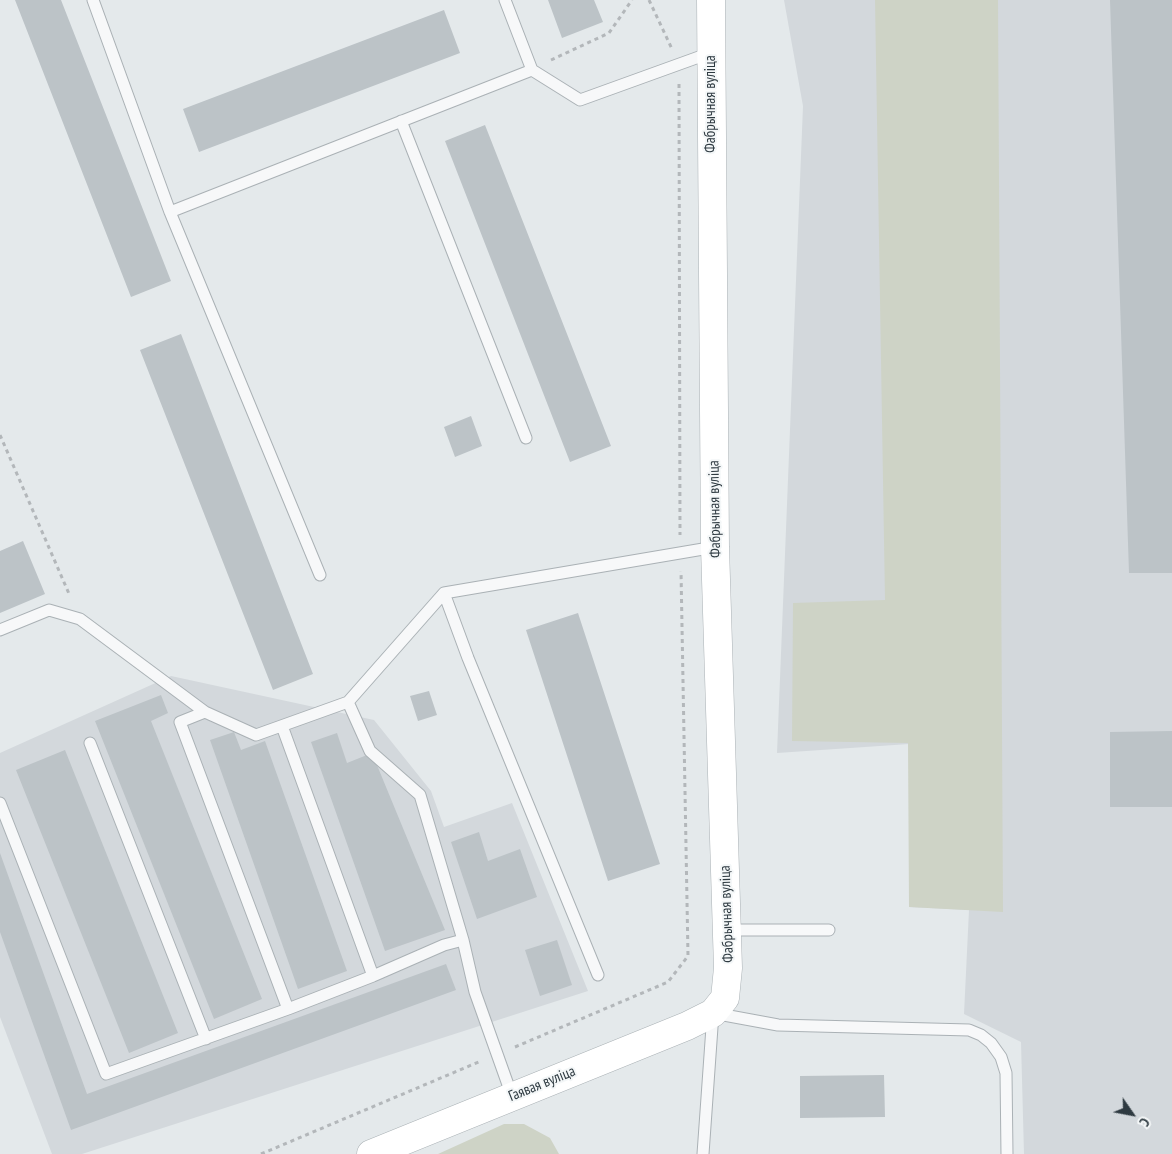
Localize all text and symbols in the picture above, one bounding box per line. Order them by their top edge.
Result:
street label: Фабрычная вуліца [702,55,720,153]
street label: Фабрычная вуліца [705,460,725,558]
street label: Фабрычная вуліца [716,865,738,963]
street label: Гаявая вуліца [506,1062,578,1106]
north arrow [1107,1089,1157,1139]
text: С [1135,1115,1154,1130]

